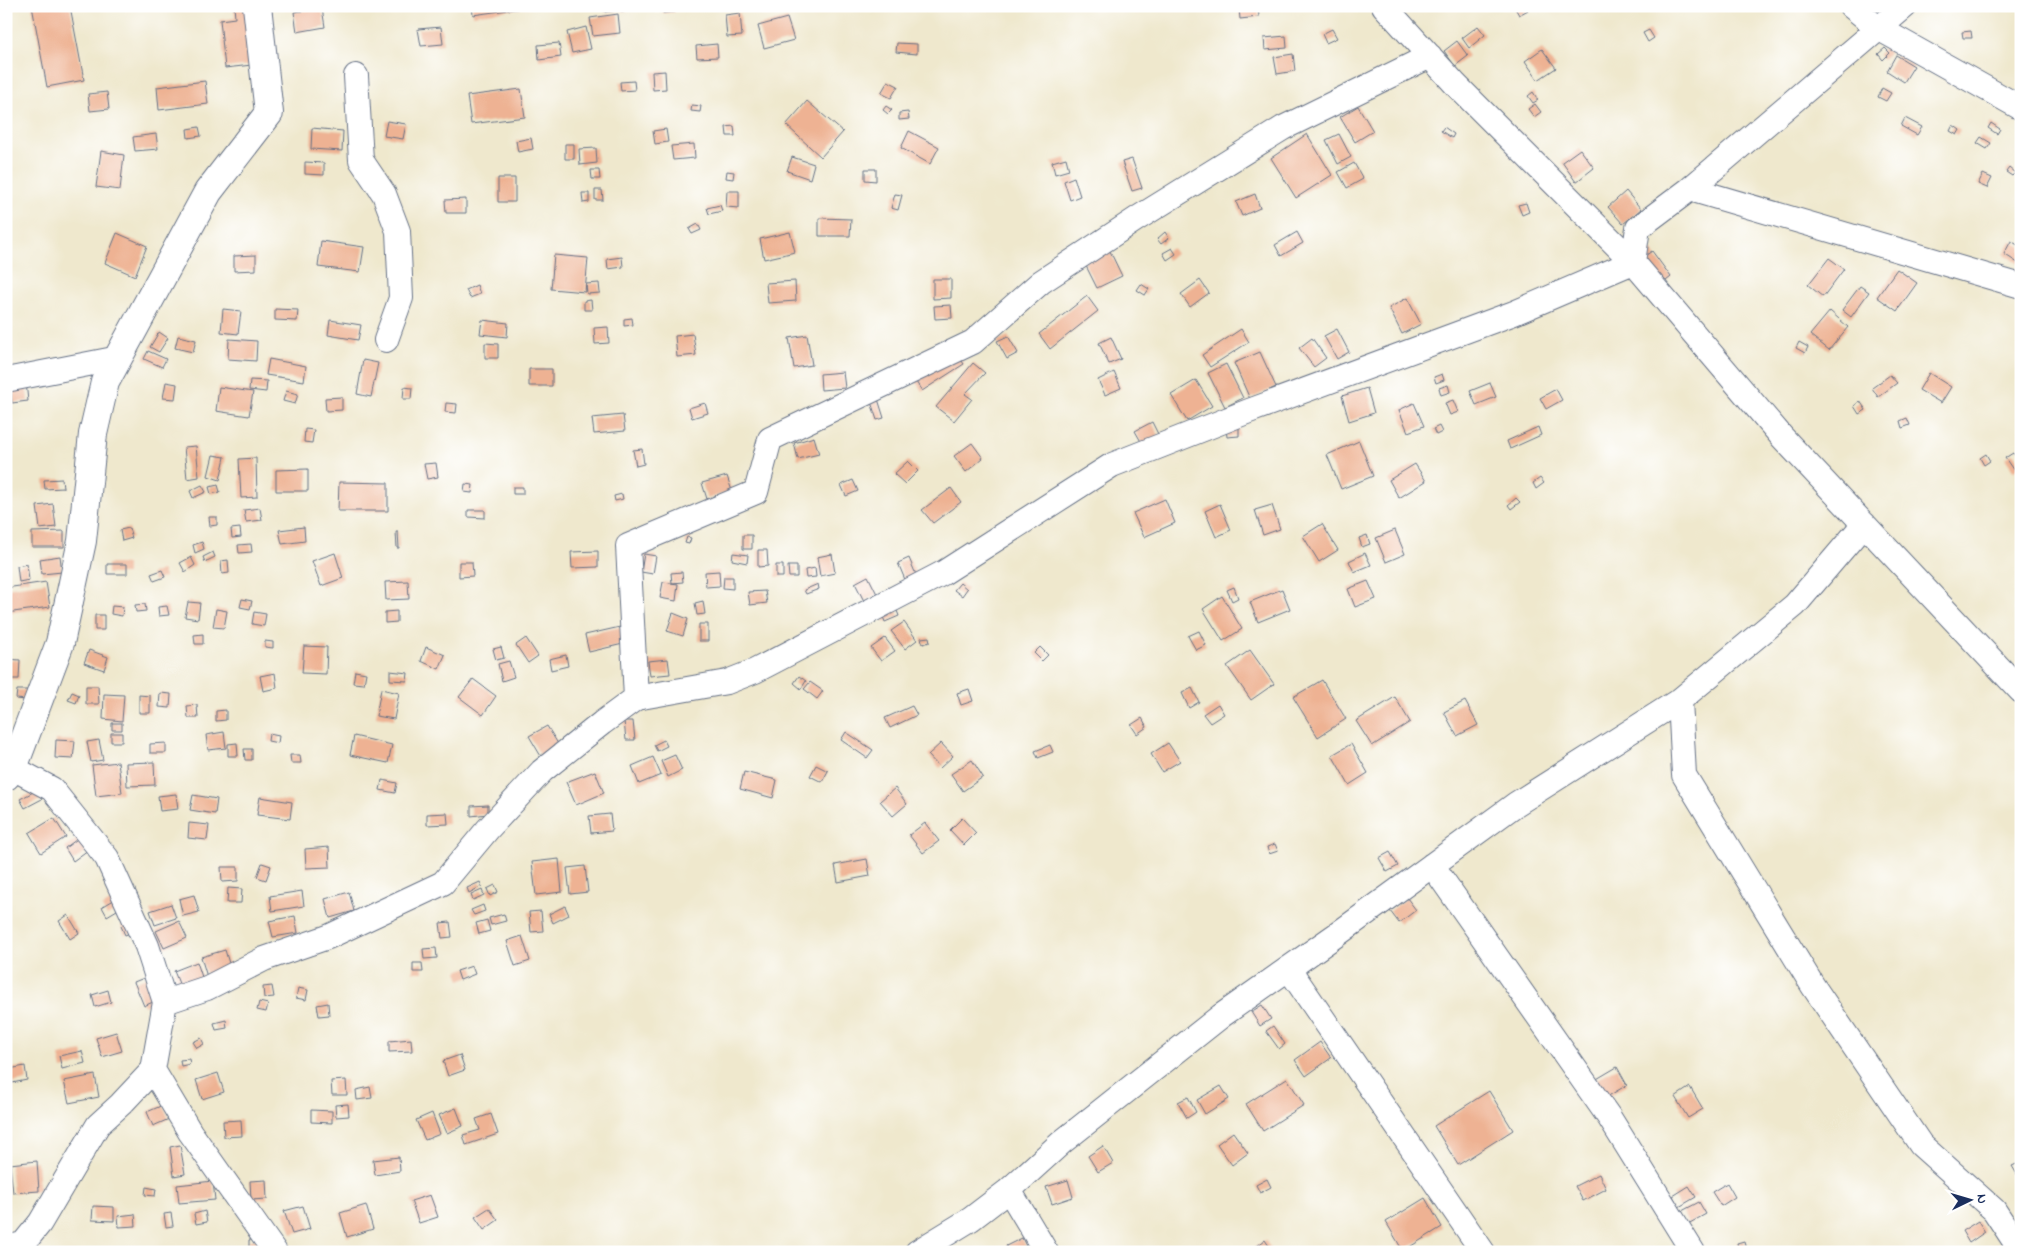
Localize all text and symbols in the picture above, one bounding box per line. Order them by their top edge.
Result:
north arrow [1944,1176,1994,1226]
text: N [1971,1193,1992,1205]

